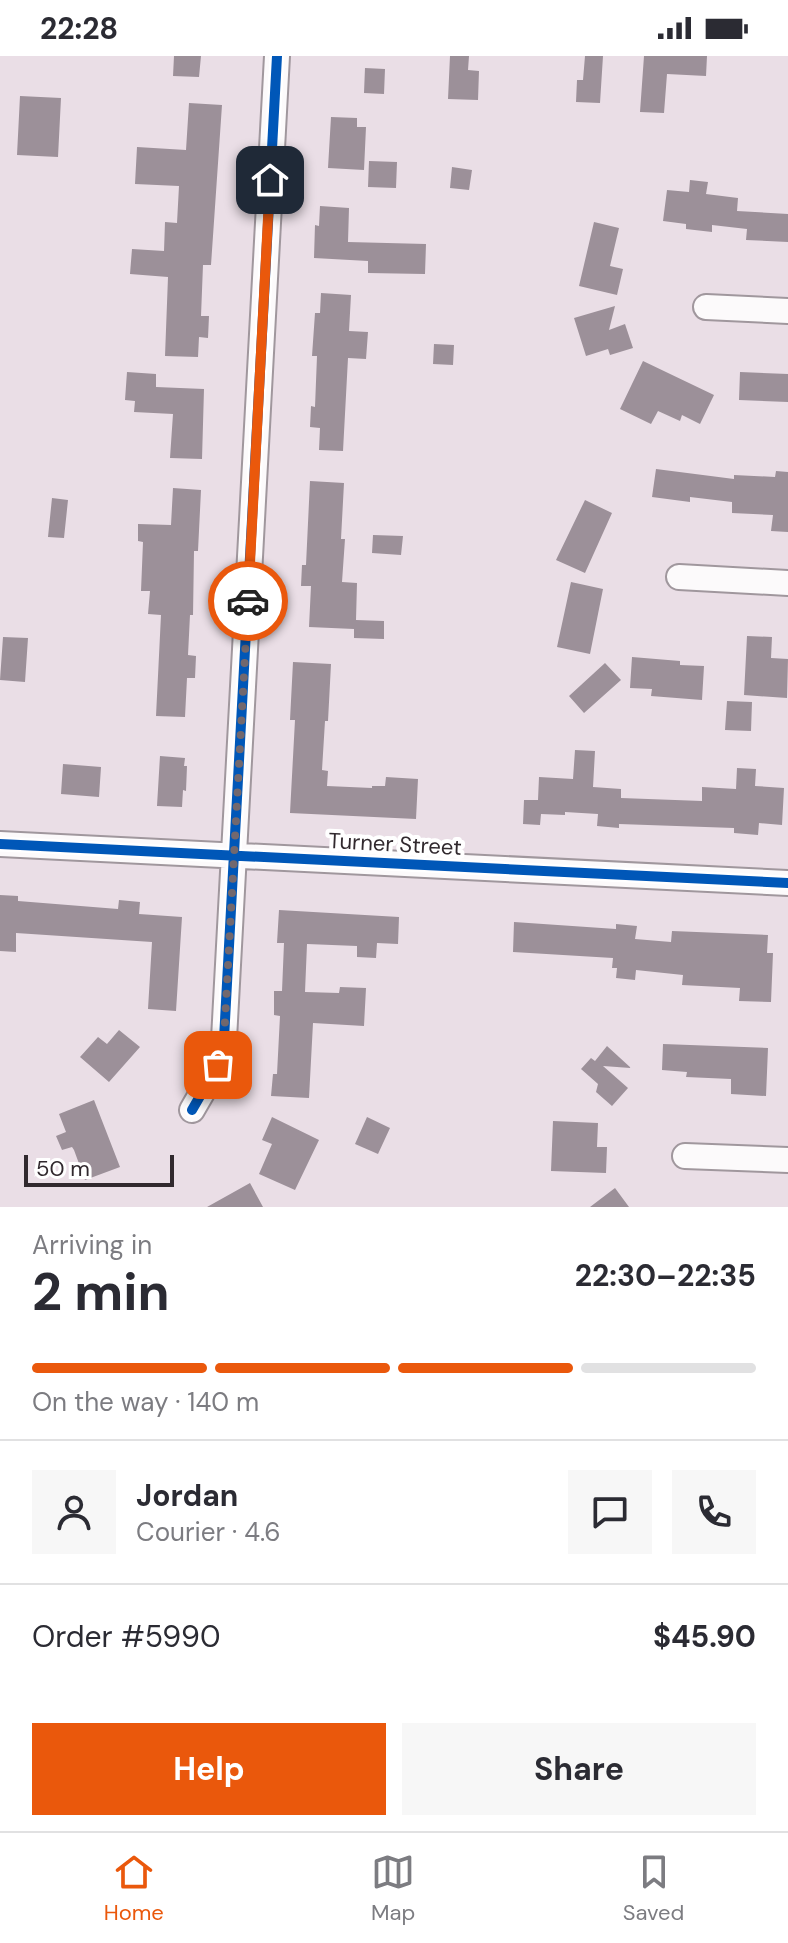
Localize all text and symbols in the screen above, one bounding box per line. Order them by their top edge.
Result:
text: 22:28 [40,9,118,48]
pin [236,146,304,214]
icon: home [248,158,292,202]
courier [208,561,288,641]
icon: car [226,579,270,623]
street label: Turner Street [328,826,462,862]
pin [184,1031,252,1099]
icon: bag [196,1043,240,1087]
scale bar [24,1151,174,1187]
text: 50 m [36,1154,90,1183]
text: Arriving in [32,1228,152,1262]
text: 22:30–22:35 [575,1256,756,1295]
text: 2 min [32,1258,170,1326]
text: On the way · 140 m [32,1385,259,1419]
button: person [32,1470,116,1554]
button: chat [568,1470,652,1554]
button: phone [672,1470,756,1554]
text: Jordan [136,1476,238,1515]
text: Courier · 4.6 [136,1515,281,1549]
text: Order #5990 [32,1617,220,1656]
text: $45.90 [653,1617,756,1656]
button: Help [32,1723,386,1815]
button: Share [402,1723,756,1815]
tab: Home [104,1850,164,1927]
tab: Map [371,1850,415,1927]
tab: Saved [623,1850,684,1927]

